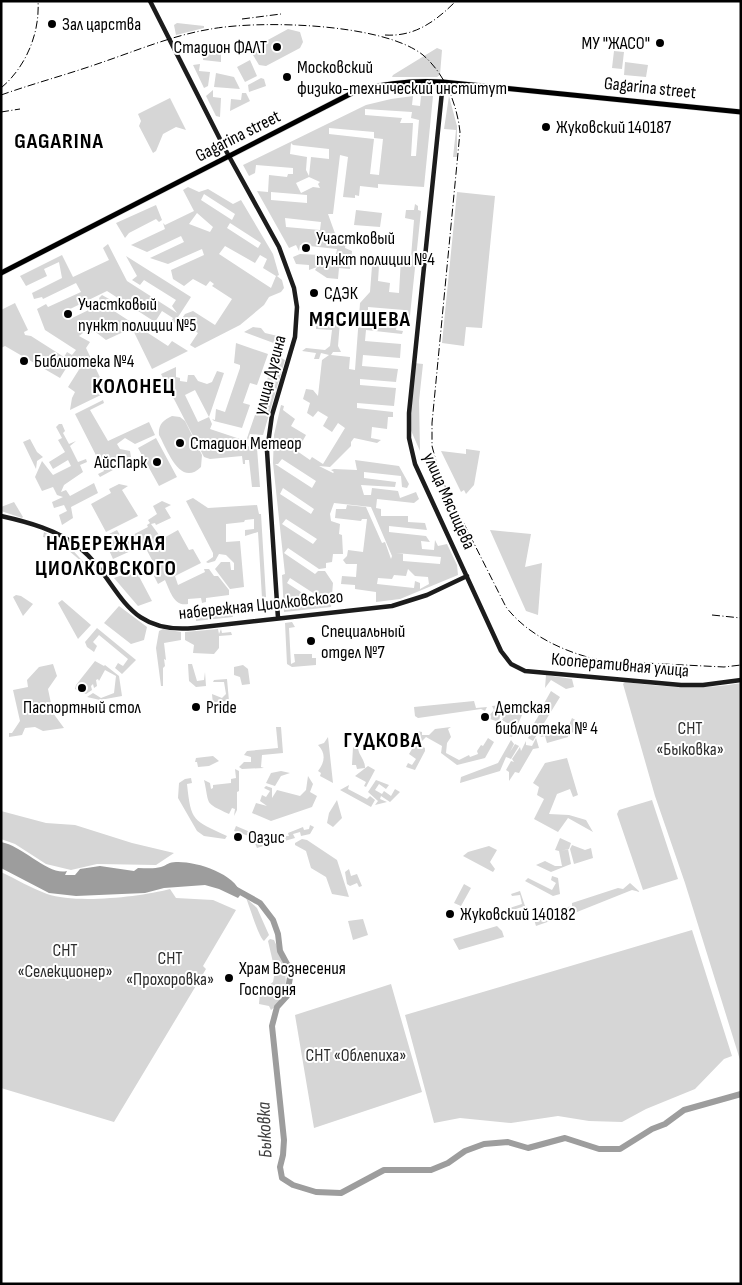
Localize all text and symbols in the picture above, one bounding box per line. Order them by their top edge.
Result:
place label: Зал царства [62,14,141,35]
marker: Зал царства [46,18,58,30]
place label: МУ "ЖАСО" [581,33,650,54]
place label: Стадион ФАЛТ [174,37,267,58]
marker: МУ "ЖАСО" [654,37,666,49]
marker: Стадион ФАЛТ [271,41,283,53]
place label: Московский физико-технический институт [297,57,507,99]
marker: Московский физико-технический институт [281,71,293,83]
street label: Gagarina street [603,73,698,103]
street label: Gagarina street [192,105,284,166]
place label: Жуковский 140187 [556,117,672,138]
marker: Жуковский 140187 [540,121,552,133]
district label: GAGARINA [14,128,104,155]
place label: Участковый пункт полиции №4 [316,228,435,270]
marker: Участковый пункт полиции №4 [300,242,312,254]
place label: СДЭК [324,283,359,304]
marker: СДЭК [308,287,320,299]
place label: Участковый пункт полиции №5 [78,294,197,336]
district label: МЯСИЩЕВА [309,306,411,333]
marker: Участковый пункт полиции №5 [62,308,74,320]
street label: улица Дугина [249,333,291,417]
place label: Библиотека №4 [34,351,135,372]
marker: Библиотека №4 [18,355,30,367]
district label: КОЛОНЕЦ [92,373,176,400]
place label: Стадион Метеор [190,433,302,454]
marker: Стадион Метеор [174,437,186,449]
street label: улица Мясищева [418,449,480,553]
place label: АйсПарк [93,452,147,473]
marker: АйсПарк [151,456,163,468]
district label: НАБЕРЕЖНАЯ ЦИОЛКОВСКОГО [35,530,177,582]
street label: набережная Циолковского [178,586,344,624]
place label: Специальный отдел №7 [321,621,405,663]
marker: Специальный отдел №7 [305,635,317,647]
street label: Кооперативная улица [550,649,690,681]
marker: Паспортный стол [76,682,88,694]
place label: Паспортный стол [23,697,142,718]
place label: Pride [206,697,237,718]
place label: Детская библиотека № 4 [495,697,598,739]
marker: Pride [190,701,202,713]
marker: Детская библиотека № 4 [479,711,491,723]
park label: СНТ «Быковка» [656,718,724,760]
district label: ГУДКОВА [344,727,422,754]
place label: Оазис [248,827,285,848]
marker: Оазис [232,831,244,843]
place label: Жуковский 140182 [460,904,576,925]
marker: Жуковский 140182 [444,908,456,920]
park label: СНТ «Селекционер» [17,940,113,982]
park label: СНТ «Прохоровка» [126,948,214,990]
place label: Храм Вознесения Господня [238,958,346,1000]
marker: Храм Вознесения Господня [223,972,235,984]
park label: СНТ «Облепиха» [306,1045,406,1066]
water label: Быковка [253,1101,277,1158]

